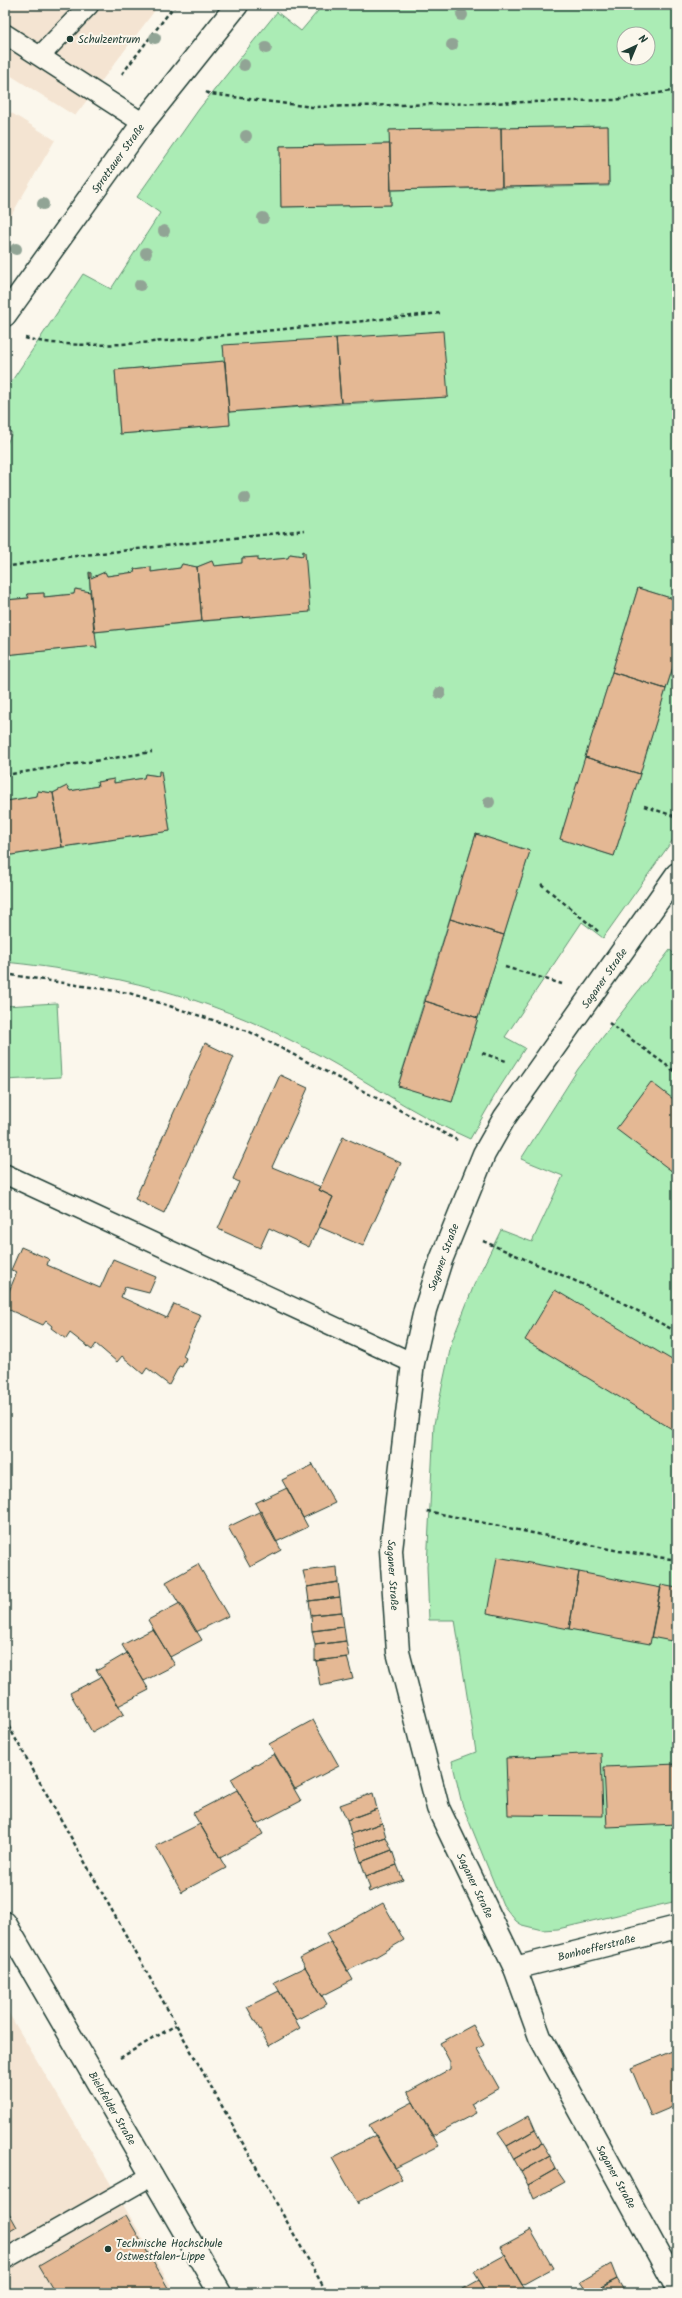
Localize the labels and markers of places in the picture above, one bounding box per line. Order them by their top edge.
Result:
place label: Schulzentrum [78,31,140,49]
marker: Schulzentrum [65,34,75,44]
place label: Technische Hochschule Ostwestfalen-Lippe [116,2235,223,2266]
marker: Technische Hochschule Ostwestfalen-Lippe [103,2244,113,2254]

